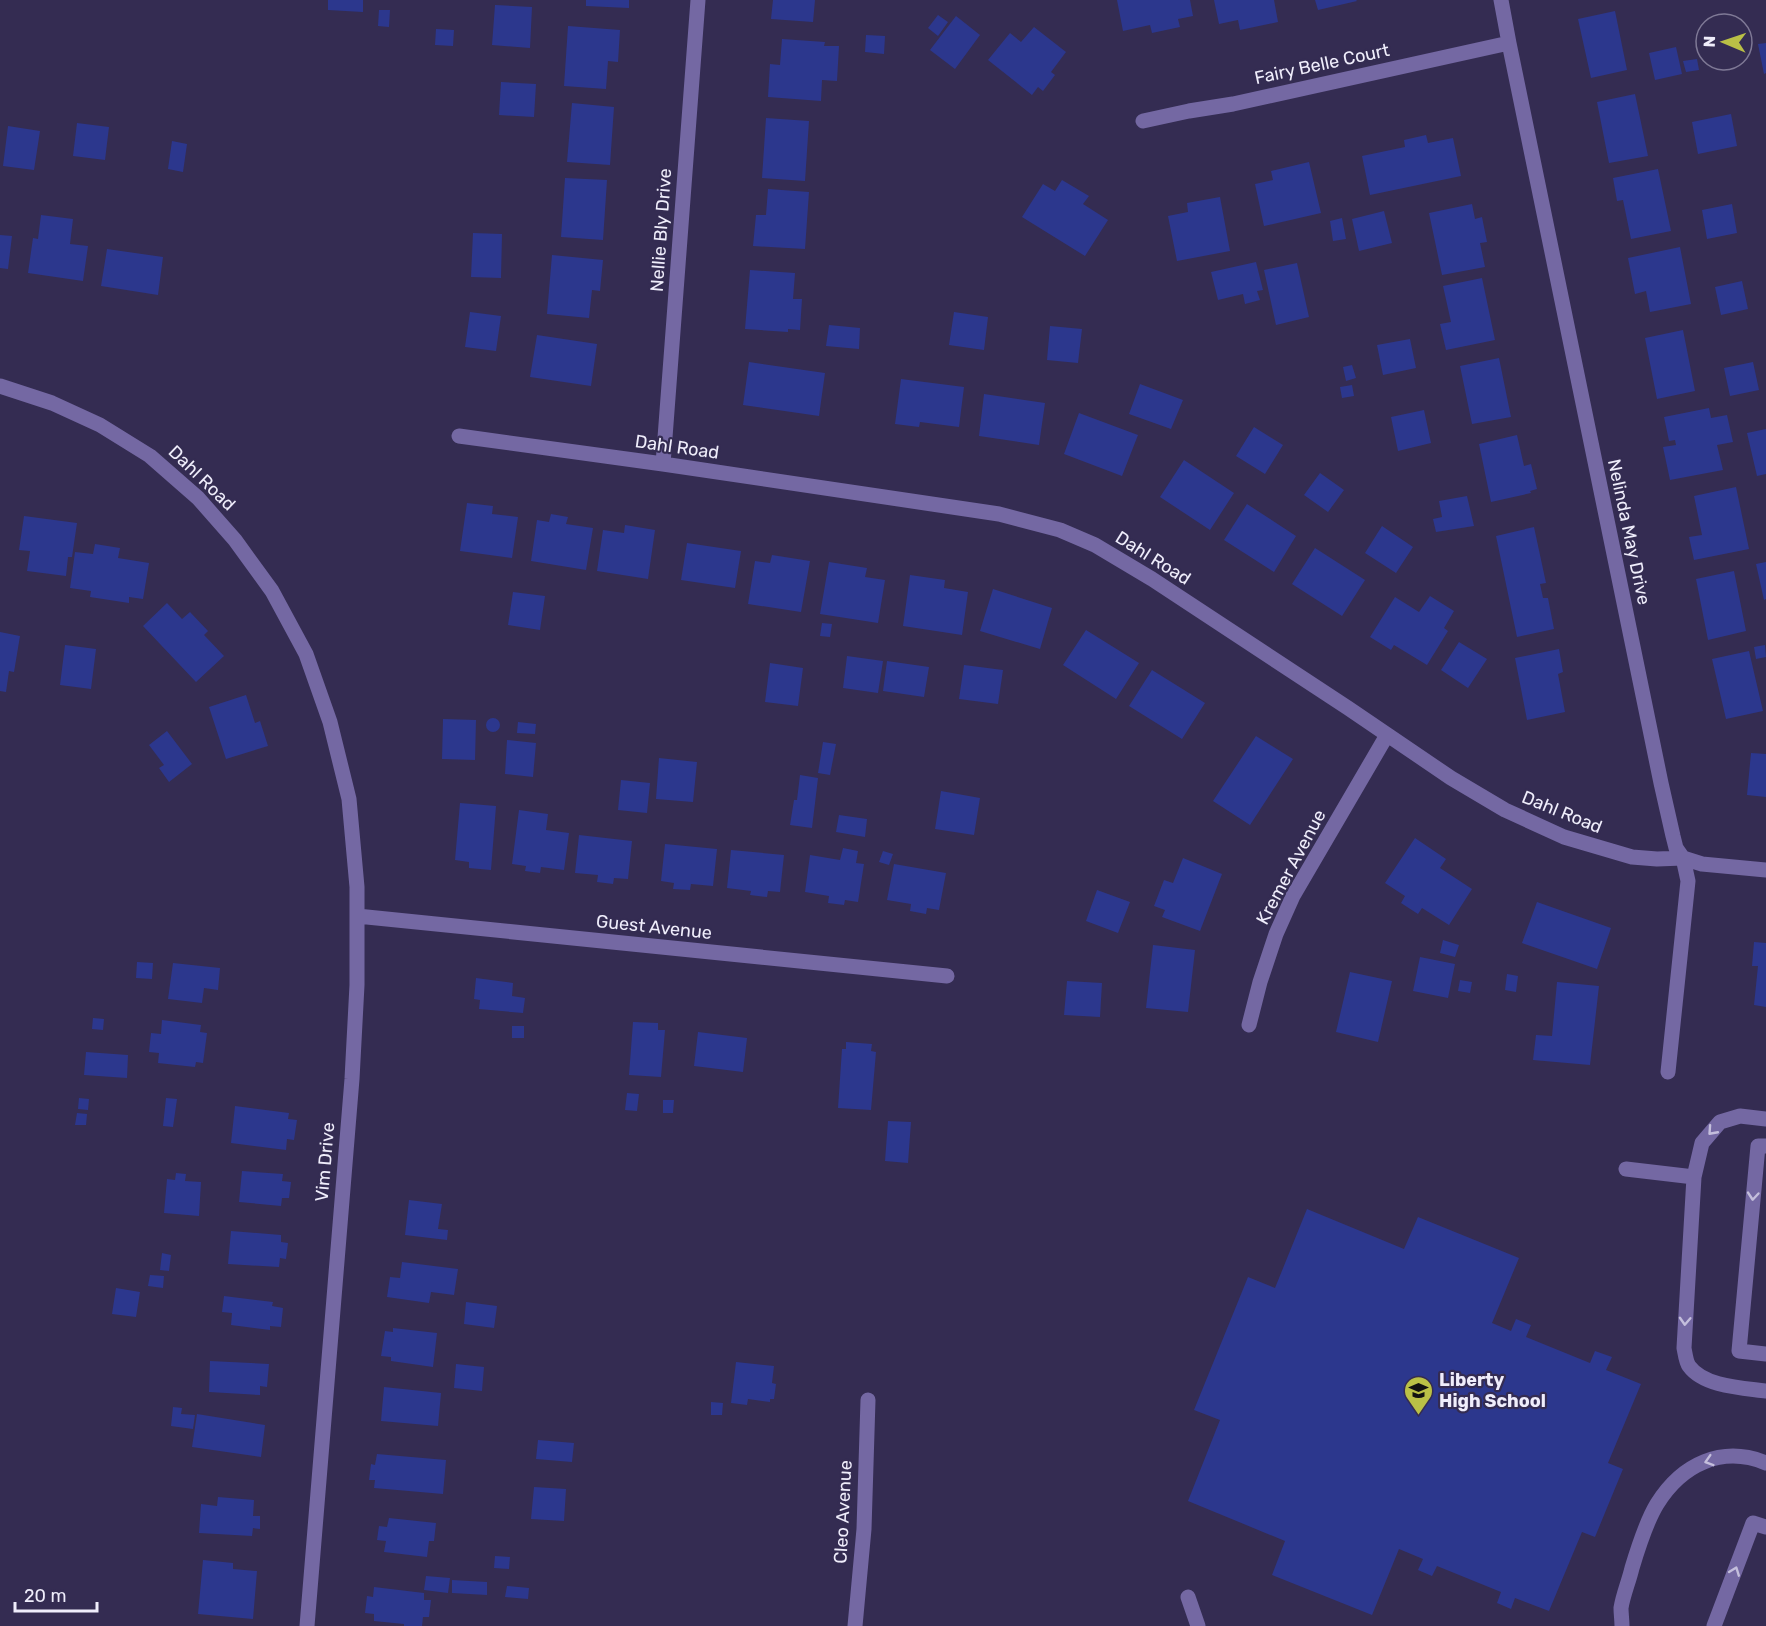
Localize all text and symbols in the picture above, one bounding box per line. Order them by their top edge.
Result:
north arrow [1694,12,1754,72]
text: N [1700,35,1719,48]
street label: Fairy Belle Court [1253,39,1391,89]
street label: Nellie Bly Drive [646,167,676,293]
street label: Dahl Road [634,430,720,464]
street label: Dahl Road [164,441,240,515]
street label: Nelinda May Drive [1603,457,1655,607]
street label: Dahl Road [1111,526,1195,590]
street label: Dahl Road [1519,786,1605,838]
street label: Kremer Avenue [1251,806,1331,928]
street label: Guest Avenue [595,910,713,944]
street label: Vim Drive [311,1121,339,1203]
one-way arrow [1708,1124,1719,1135]
one-way arrow [1747,1192,1760,1201]
one-way arrow [1679,1316,1692,1325]
place label: Liberty High School [1439,1369,1546,1412]
school or university icon: Liberty High School [1402,1374,1434,1416]
one-way arrow [1705,1454,1715,1466]
street label: Cleo Avenue [829,1460,857,1564]
one-way arrow [1728,1566,1740,1577]
scale bar [15,1575,98,1613]
text: 20 m [24,1585,66,1607]

